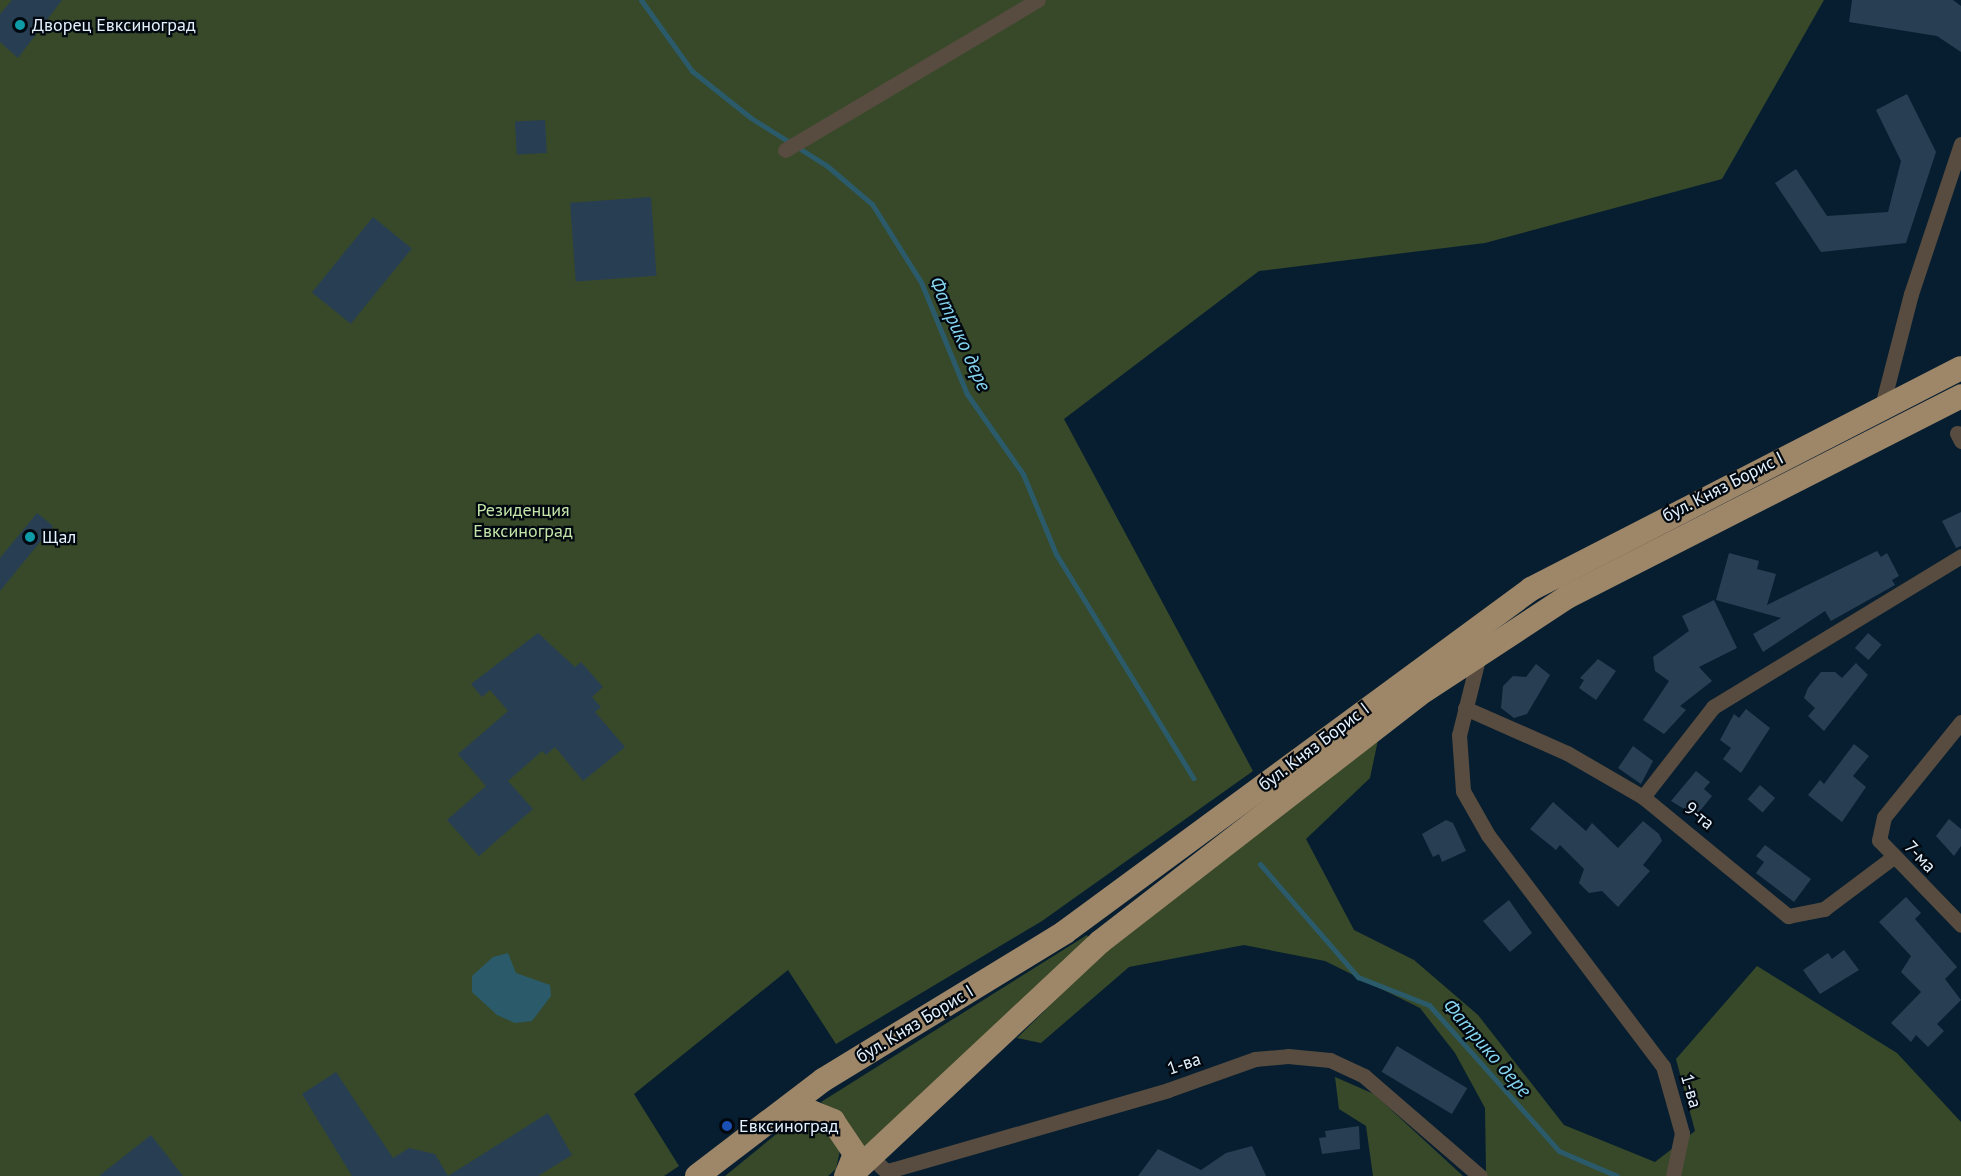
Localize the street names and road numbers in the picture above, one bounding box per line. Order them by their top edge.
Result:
street label: бул. Княз Борис I [1658,447,1788,527]
street label: бул. Княз Борис I [1254,698,1374,796]
street label: 9-та [1680,798,1718,834]
street label: 7-ма [1900,837,1940,877]
street label: бул. Княз Борис I [852,980,978,1068]
street label: 1-ва [1164,1048,1204,1080]
street label: 1-ва [1676,1072,1706,1110]

